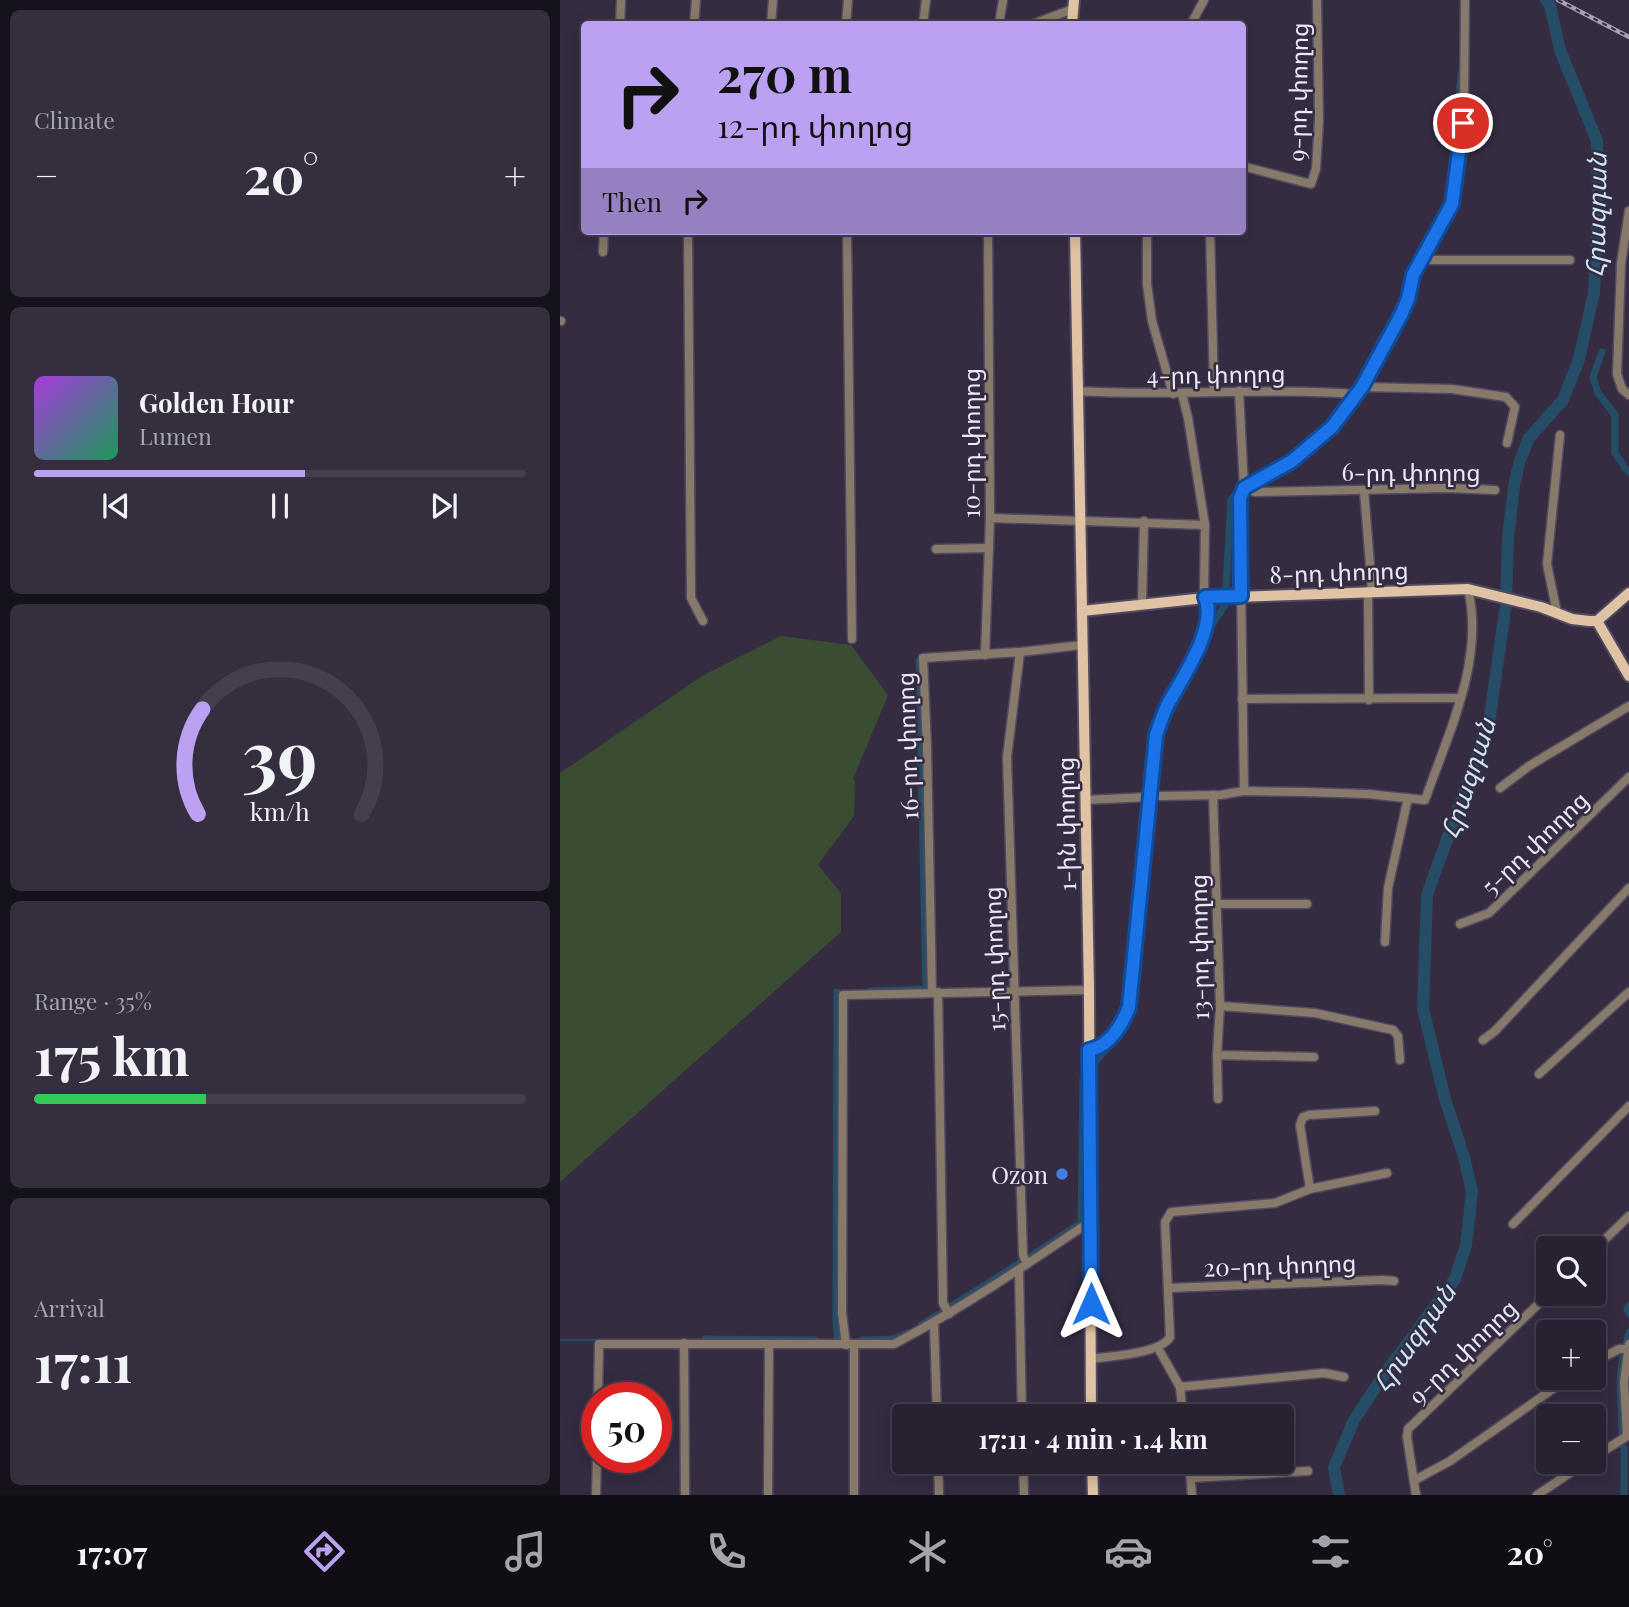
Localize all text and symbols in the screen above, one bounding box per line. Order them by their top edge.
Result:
street label: 9-րդ փողոց [1280,22,1314,162]
text: 270 m [717,40,852,105]
icon: right [602,49,693,140]
pin [1433,93,1493,153]
text: 12-րդ փողոց [717,103,913,146]
text: Climate [34,104,115,135]
icon: arrive [1444,104,1482,142]
text: 20° [244,139,319,208]
text: − [34,149,59,200]
text: + [504,149,526,200]
water label: Հրազդան [1576,151,1614,278]
icon: right [676,182,714,220]
text: Then [602,184,662,219]
street label: 4-րդ փողոց [1146,356,1286,390]
street label: 10-րդ փողոց [954,368,986,518]
text: Golden Hour [139,385,294,420]
text: Lumen [139,420,212,451]
street label: 6-րդ փողոց [1341,455,1481,487]
icon: previous [97,487,135,525]
icon: pause [261,487,299,525]
icon: next [425,487,463,525]
street label: 8-րդ փողոց [1269,553,1409,589]
street label: 16-րդ փողոց [887,671,925,821]
text: 39 [242,705,318,802]
water label: Հրազդան [1431,712,1503,843]
street label: 1-ին փողոց [1048,757,1082,891]
street label: 5-րդ փողոց [1474,783,1594,901]
text: km/h [250,793,310,826]
street label: 13-րդ փողոց [1181,874,1215,1020]
street label: 15-րդ փողոց [974,886,1012,1032]
text: Range · 35% [34,985,152,1016]
text: 175 km [34,1020,190,1089]
place label: Ozon [991,1158,1048,1190]
marker: Ozon [1054,1166,1070,1182]
map controls [1536,1236,1606,1474]
button: search [1536,1236,1606,1306]
street label: 20-րդ փողոց [1203,1245,1357,1283]
position arrow [1054,1267,1128,1341]
water label: Հրազդան [1363,1275,1464,1398]
street label: 9-րդ փողոց [1401,1291,1523,1411]
text: Arrival [34,1292,105,1323]
button: + [1536,1320,1606,1390]
text: 17:11 [34,1327,133,1396]
speed limit sign: 50 [581,1382,672,1473]
button: − [1536,1404,1606,1474]
text: 17:11 · 4 min · 1.4 km [978,1421,1208,1456]
icon: directions [300,1527,349,1576]
icon: music [501,1527,550,1576]
icon: phone [702,1527,751,1576]
icon: climate [903,1527,952,1576]
icon: car [1104,1527,1153,1576]
icon: filters [1306,1527,1355,1576]
text: 17:07 [76,1530,147,1573]
text: 20° [1507,1530,1553,1573]

